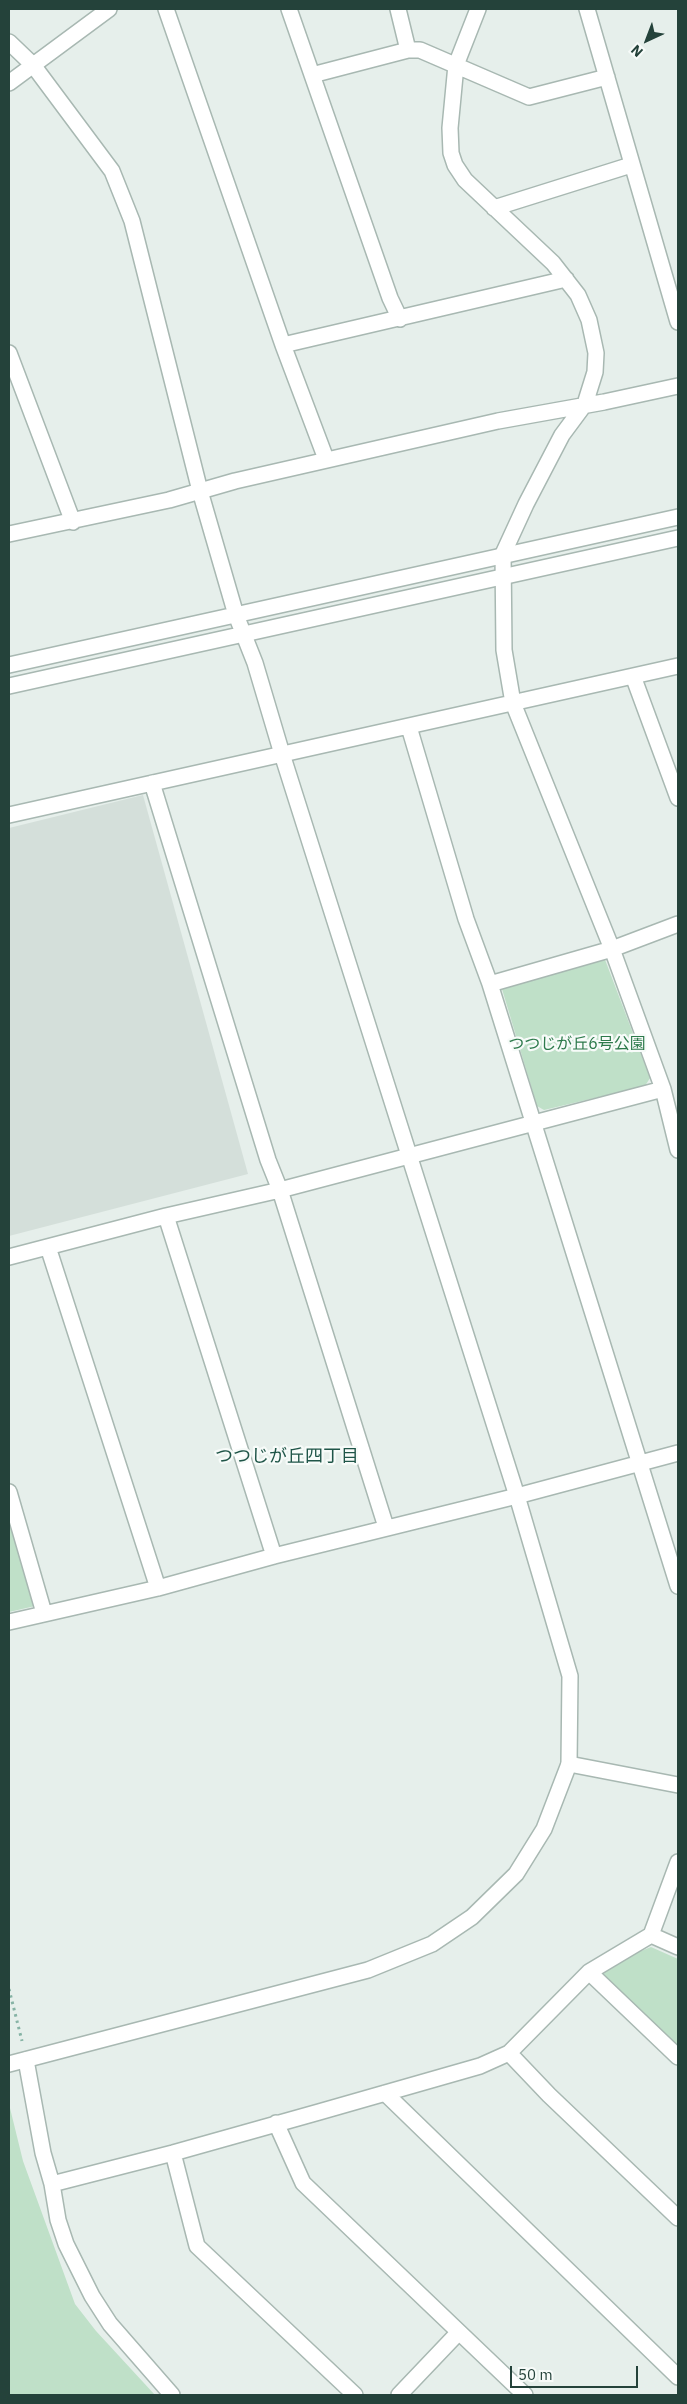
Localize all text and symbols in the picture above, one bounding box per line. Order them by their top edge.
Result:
north arrow [622,15,672,65]
text: N [627,41,647,61]
park label: つつじが丘6号公園 [508,1034,646,1054]
district label: つつじが丘四丁目 [215,1446,359,1468]
scale bar [512,2356,640,2388]
text: 50 m [518,2365,553,2384]

